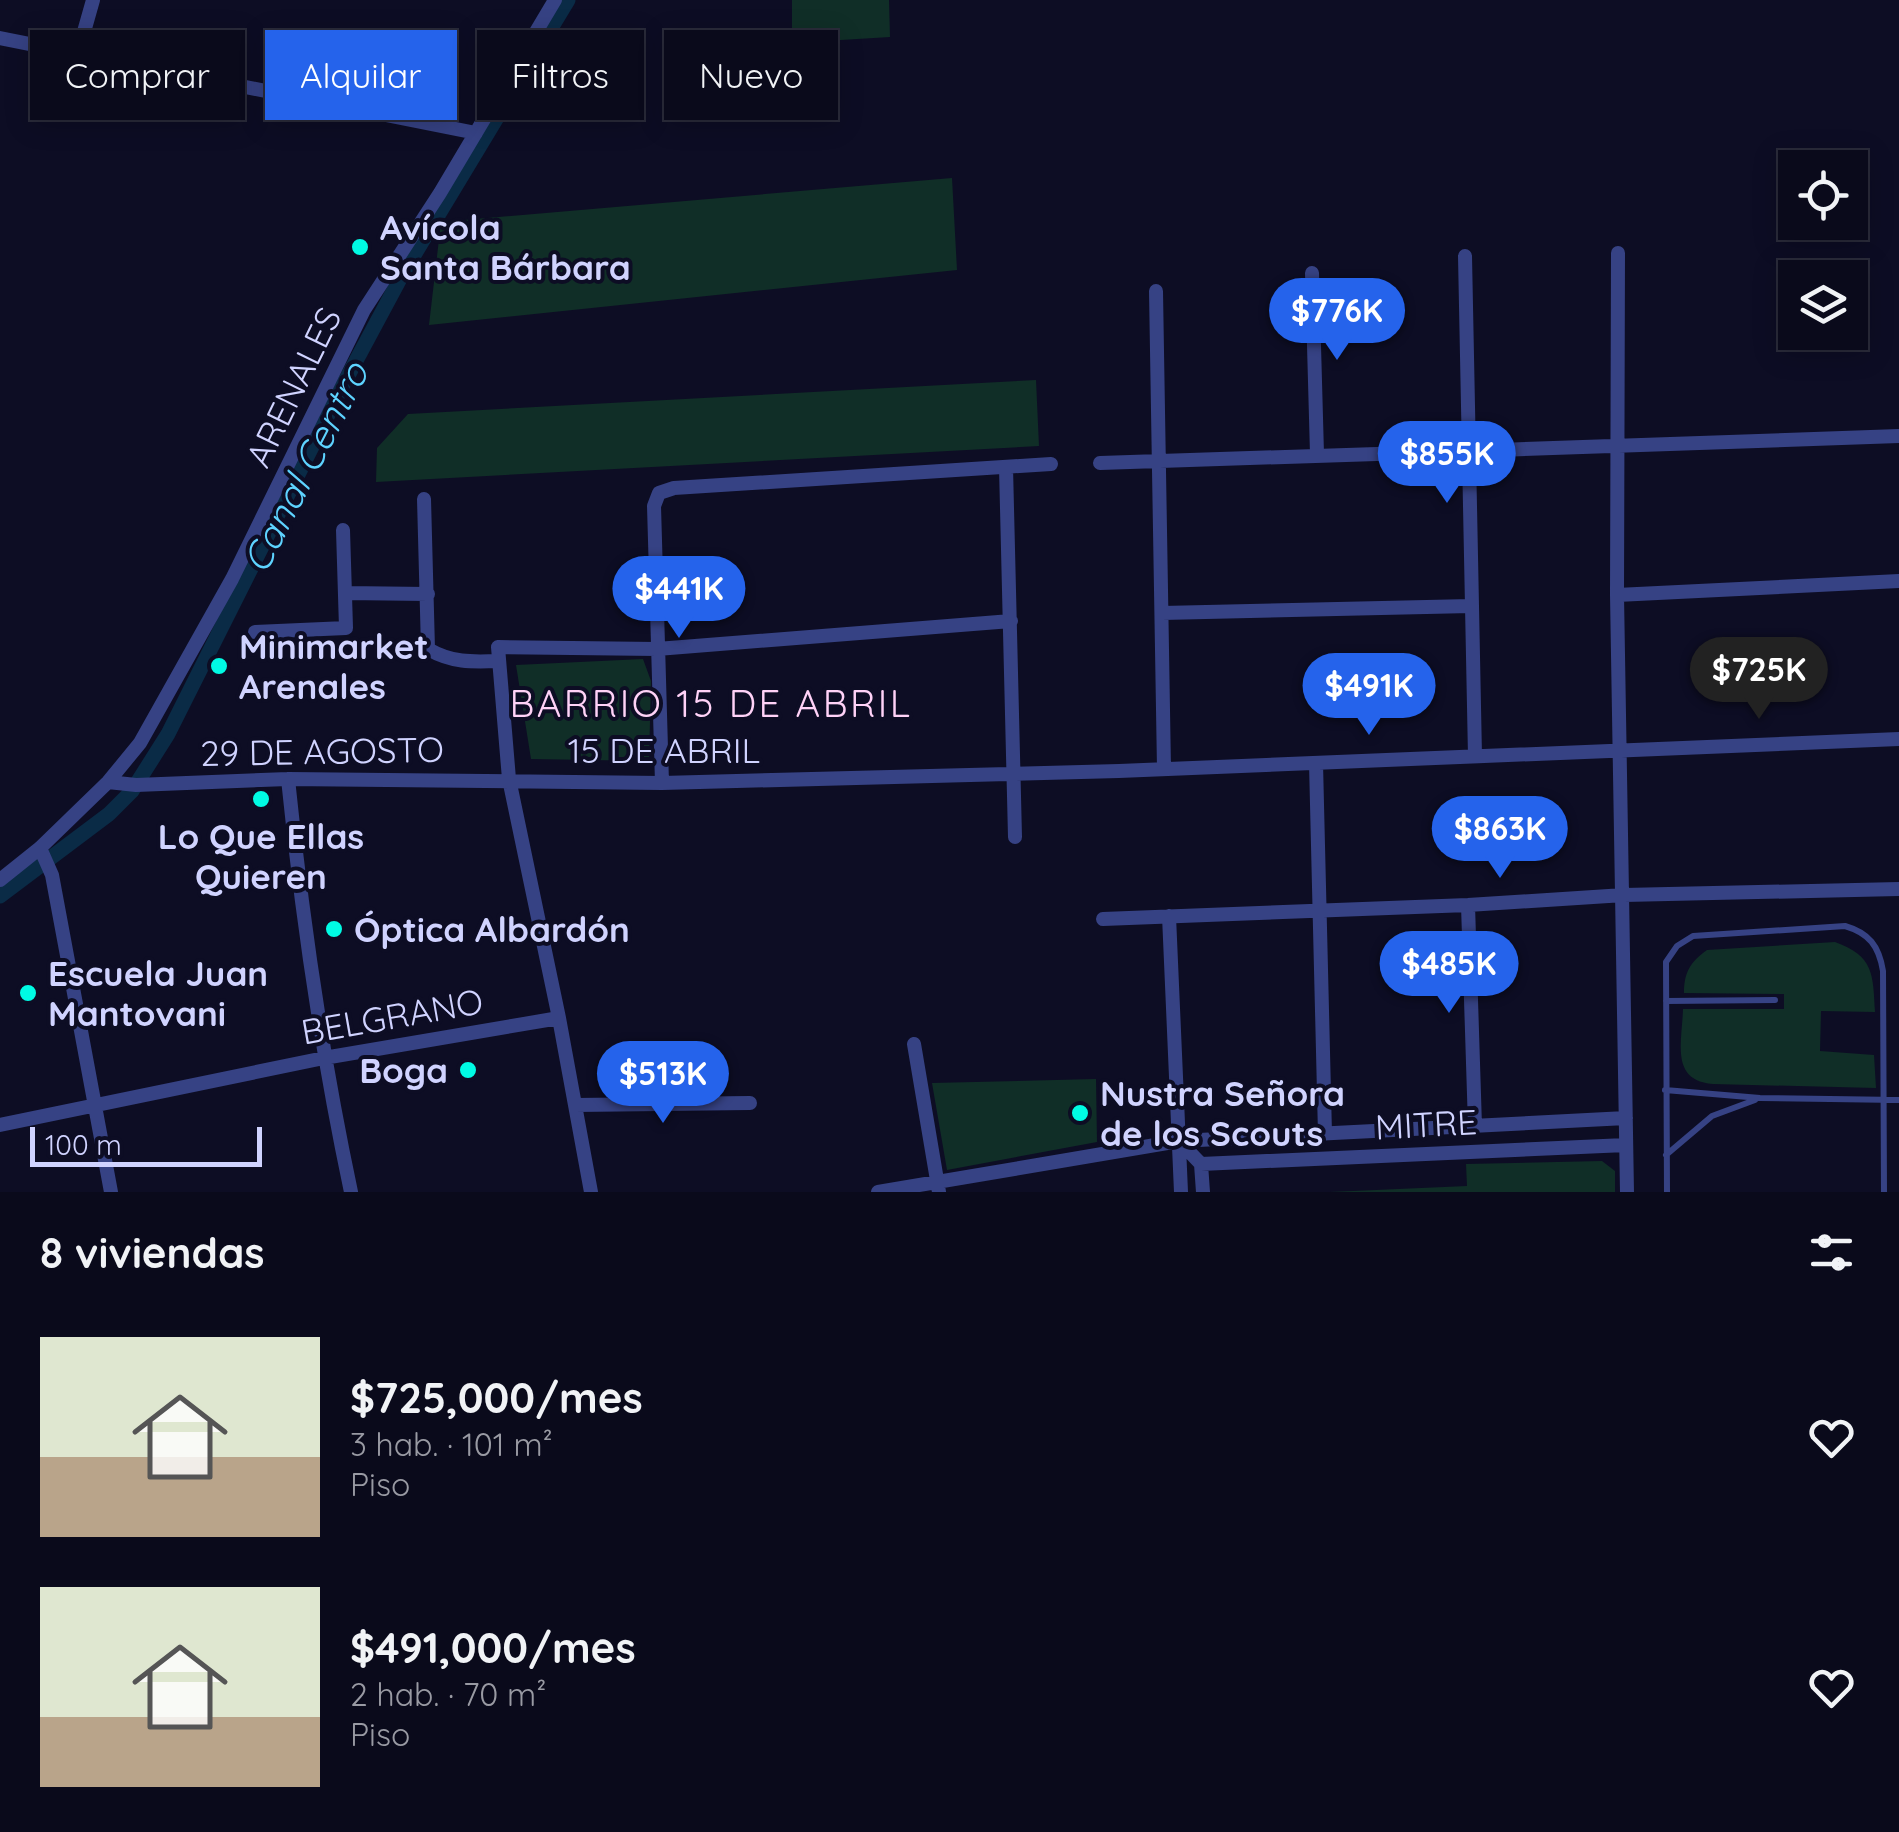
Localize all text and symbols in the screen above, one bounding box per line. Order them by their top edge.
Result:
chip: Comprar [30,30,245,120]
chip: Alquilar [265,30,457,120]
chip: Filtros [477,30,644,120]
chip: Nuevo [664,30,838,120]
map controls [1778,150,1868,350]
button: locate [1778,150,1868,240]
place label: Avícola Santa Bárbara [380,205,631,289]
marker: Avícola Santa Bárbara [349,236,371,258]
button: layers [1778,260,1868,350]
pin: $776K [1267,278,1407,363]
text: $776K [1291,290,1383,330]
street label: ARENALES [235,300,351,474]
water label: Canal Centro [231,352,379,580]
pin: $855K [1377,421,1517,506]
text: $855K [1400,433,1494,473]
pin: $441K [609,556,749,641]
text: $441K [634,568,724,608]
place label: Minimarket Arenales [239,624,429,708]
pin: $725K [1689,637,1829,722]
text: $725K [1712,649,1806,689]
pin: $491K [1299,653,1439,738]
marker: Minimarket Arenales [208,655,230,677]
text: $491K [1325,665,1413,705]
district label: BARRIO 15 DE ABRIL [509,679,913,727]
street label: 29 DE AGOSTO [200,727,444,775]
street label: 15 DE ABRIL [568,728,760,772]
marker: Lo Que Ellas Quieren [250,788,272,810]
pin: $863K [1430,796,1570,881]
text: $863K [1454,808,1546,848]
place label: Lo Que Ellas Quieren [158,814,364,898]
place label: Óptica Albardón [354,907,630,951]
marker: Óptica Albardón [323,918,345,940]
pin: $485K [1379,931,1519,1016]
text: $485K [1402,943,1496,983]
place label: Escuela Juan Mantovani [48,951,268,1035]
street label: BELGRANO [298,978,486,1054]
marker: Escuela Juan Mantovani [17,982,39,1004]
pin: $513K [593,1041,733,1126]
place label: Boga [359,1048,448,1092]
text: $513K [619,1053,707,1093]
marker: Boga [457,1059,479,1081]
place label: Nustra Señora de los Scouts [1100,1071,1345,1155]
street label: MITRE [1374,1099,1478,1149]
marker: Nustra Señora de los Scouts [1069,1102,1091,1124]
scale bar [30,1122,262,1166]
text: 100 m [45,1127,122,1162]
icon: filters [1804,1225,1859,1280]
text: 8 viviendas [40,1226,265,1279]
text: $725,000/mes [350,1371,643,1424]
icon: home [120,1377,240,1497]
icon: heart [1804,1410,1859,1465]
text: 3 hab. · 101 m² [350,1424,553,1464]
text: Piso [350,1464,410,1504]
text: $491,000/mes [350,1621,636,1674]
icon: home [120,1627,240,1747]
icon: heart [1804,1660,1859,1715]
text: 2 hab. · 70 m² [350,1674,546,1714]
text: Piso [350,1714,410,1754]

